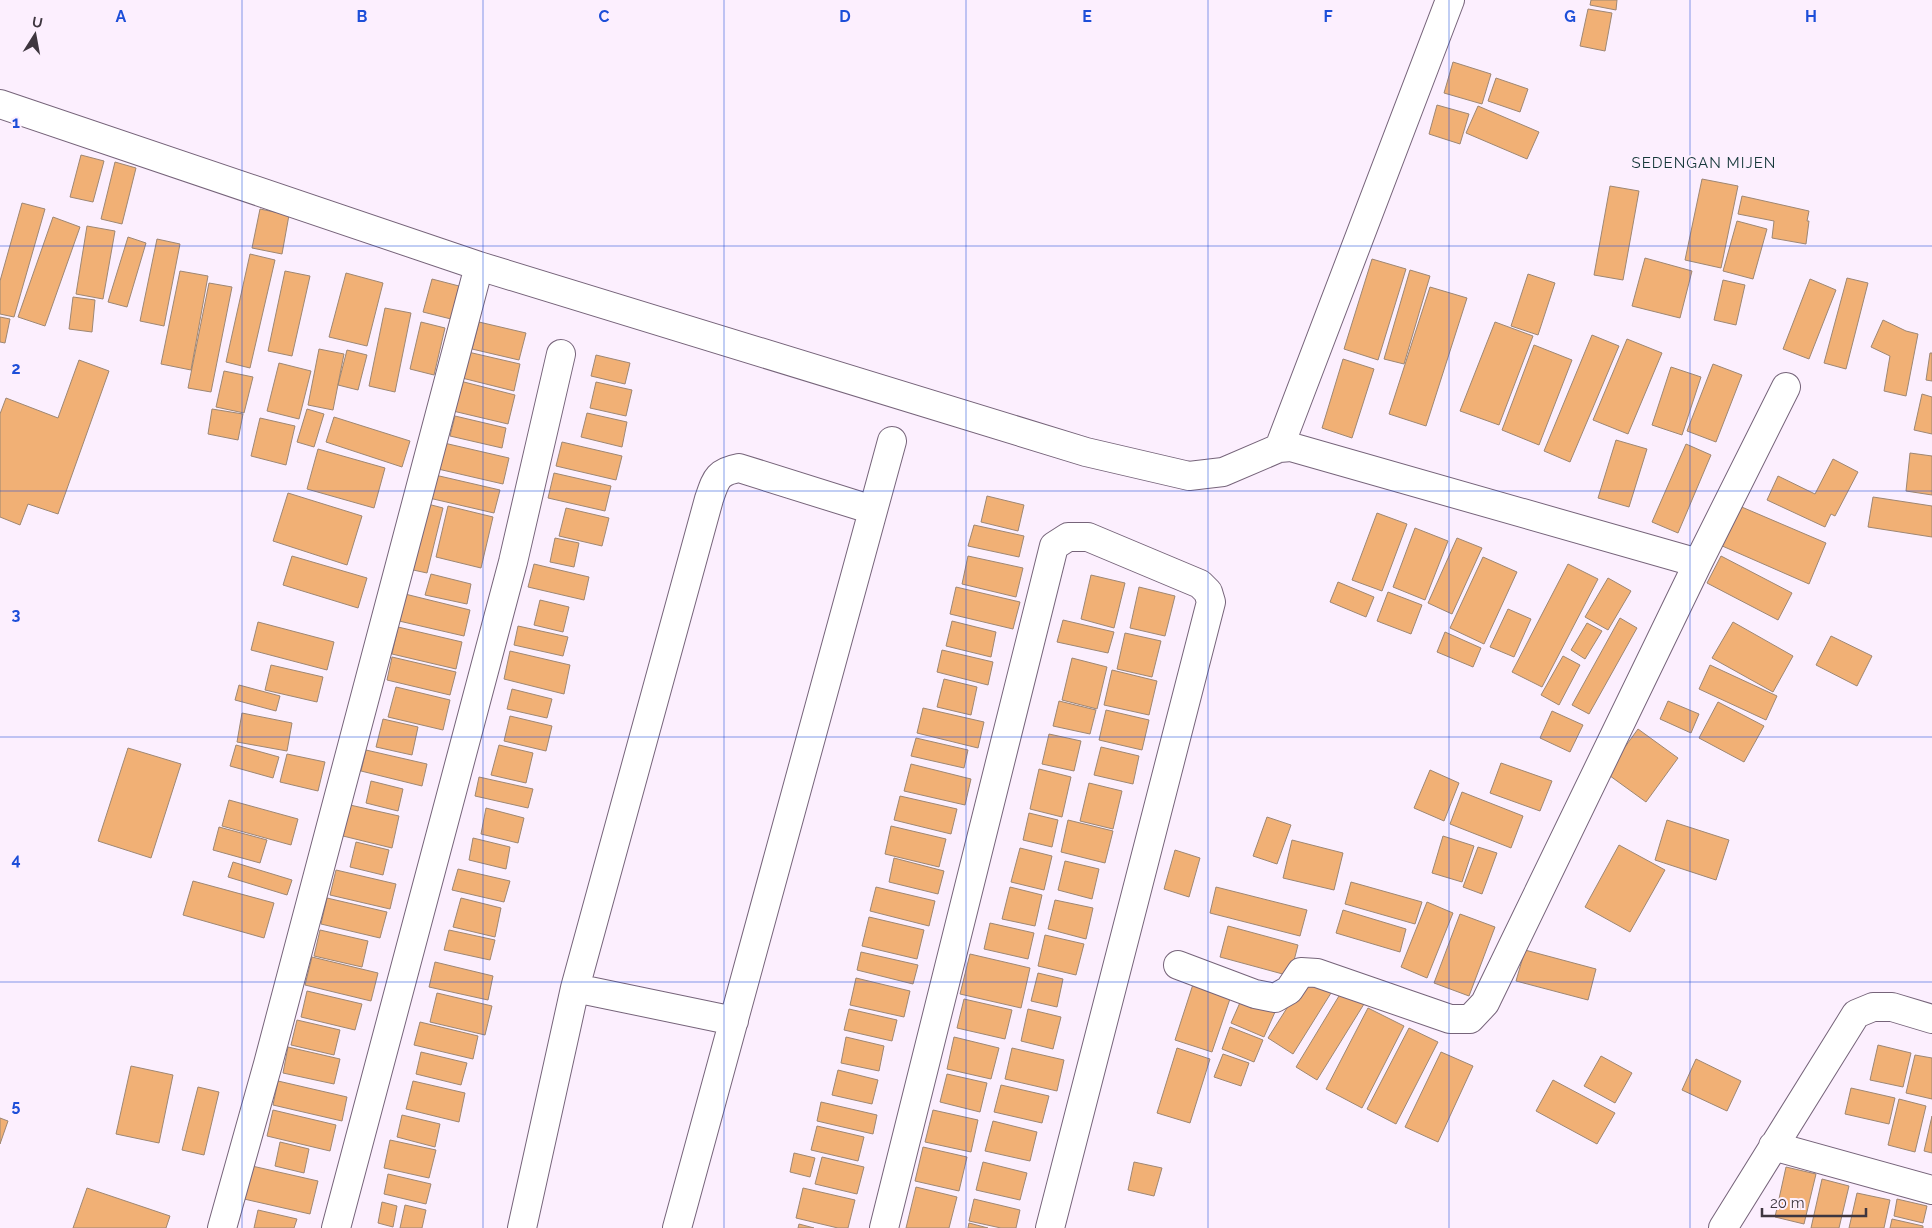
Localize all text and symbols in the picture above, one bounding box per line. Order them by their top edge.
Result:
text: A [116,7,127,26]
text: B [357,7,368,26]
text: C [599,7,610,26]
text: D [839,7,851,26]
text: E [1082,7,1092,26]
text: F [1323,7,1333,26]
text: G [1564,7,1576,26]
text: H [1805,7,1817,26]
north arrow [10,10,60,60]
text: U [31,13,44,31]
text: 1 [12,113,20,132]
district label: SEDENGAN MIJEN [1632,154,1776,172]
text: 2 [11,359,21,378]
text: 3 [12,605,21,624]
text: 4 [11,850,21,869]
text: 5 [12,1096,21,1115]
scale bar [1762,1186,1866,1218]
text: 20 m [1770,1194,1805,1212]

